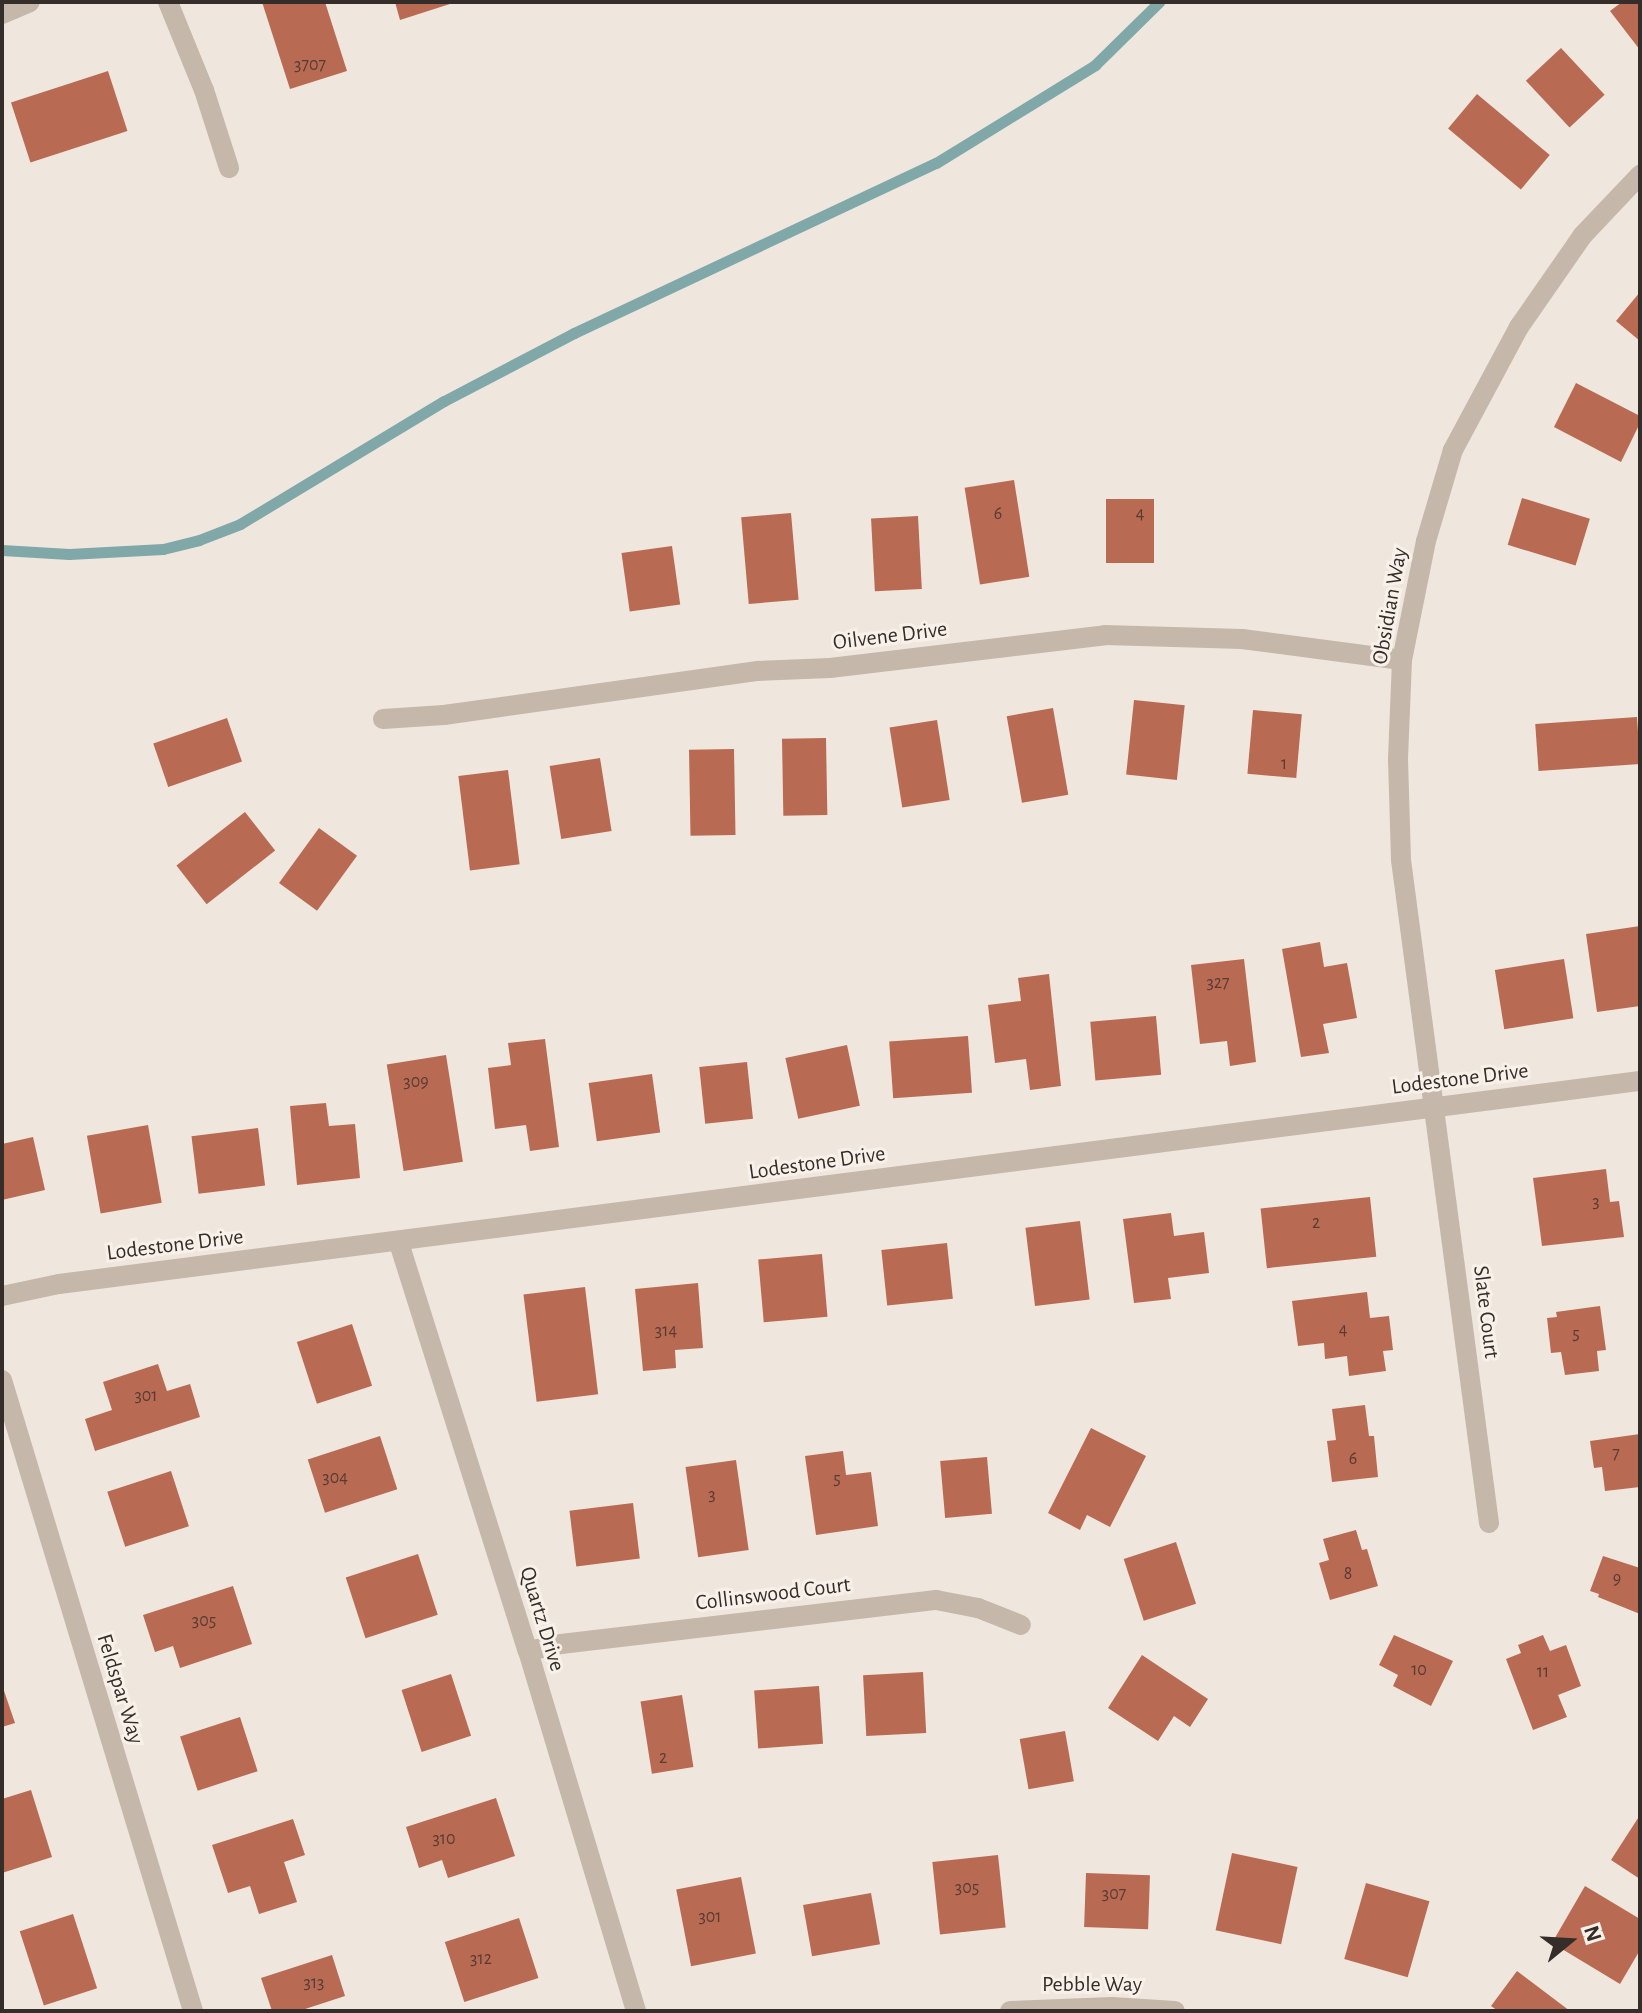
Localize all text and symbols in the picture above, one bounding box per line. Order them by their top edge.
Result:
house number: 3707 [294,54,326,76]
house number: 6 [994,503,1002,525]
house number: 4 [1136,503,1144,525]
street label: Obsidian Way [1367,546,1413,666]
street label: Oilvene Drive [831,616,949,656]
house number: 1 [1281,753,1287,775]
house number: 327 [1206,972,1230,994]
street label: Lodestone Drive [1390,1058,1530,1100]
house number: 309 [403,1071,429,1093]
street label: Lodestone Drive [747,1140,887,1186]
house number: 3 [1592,1191,1600,1213]
house number: 2 [1312,1212,1320,1234]
street label: Lodestone Drive [105,1224,245,1266]
street label: Slate Court [1467,1264,1505,1360]
house number: 4 [1339,1319,1347,1341]
house number: 314 [655,1320,677,1342]
house number: 5 [1572,1323,1580,1345]
house number: 301 [134,1385,158,1407]
house number: 7 [1612,1443,1620,1465]
house number: 6 [1349,1448,1357,1470]
house number: 304 [322,1467,348,1489]
house number: 5 [833,1468,841,1490]
house number: 3 [708,1484,716,1506]
house number: 8 [1344,1563,1352,1585]
street label: Quartz Drive [514,1564,570,1674]
house number: 9 [1613,1568,1621,1590]
street label: Collinswood Court [694,1571,852,1617]
house number: 305 [192,1610,216,1632]
street label: Feldspar Way [91,1631,149,1747]
house number: 10 [1411,1659,1427,1681]
house number: 11 [1537,1661,1549,1683]
house number: 2 [659,1747,667,1769]
house number: 310 [432,1828,456,1850]
house number: 305 [955,1877,979,1899]
house number: 307 [1102,1883,1126,1905]
north arrow [1530,1901,1610,1981]
house number: 301 [698,1906,722,1928]
text: N [1580,1923,1606,1944]
house number: 312 [470,1948,492,1970]
house number: 313 [303,1972,325,1994]
street label: Pebble Way [1042,1972,1142,1998]

